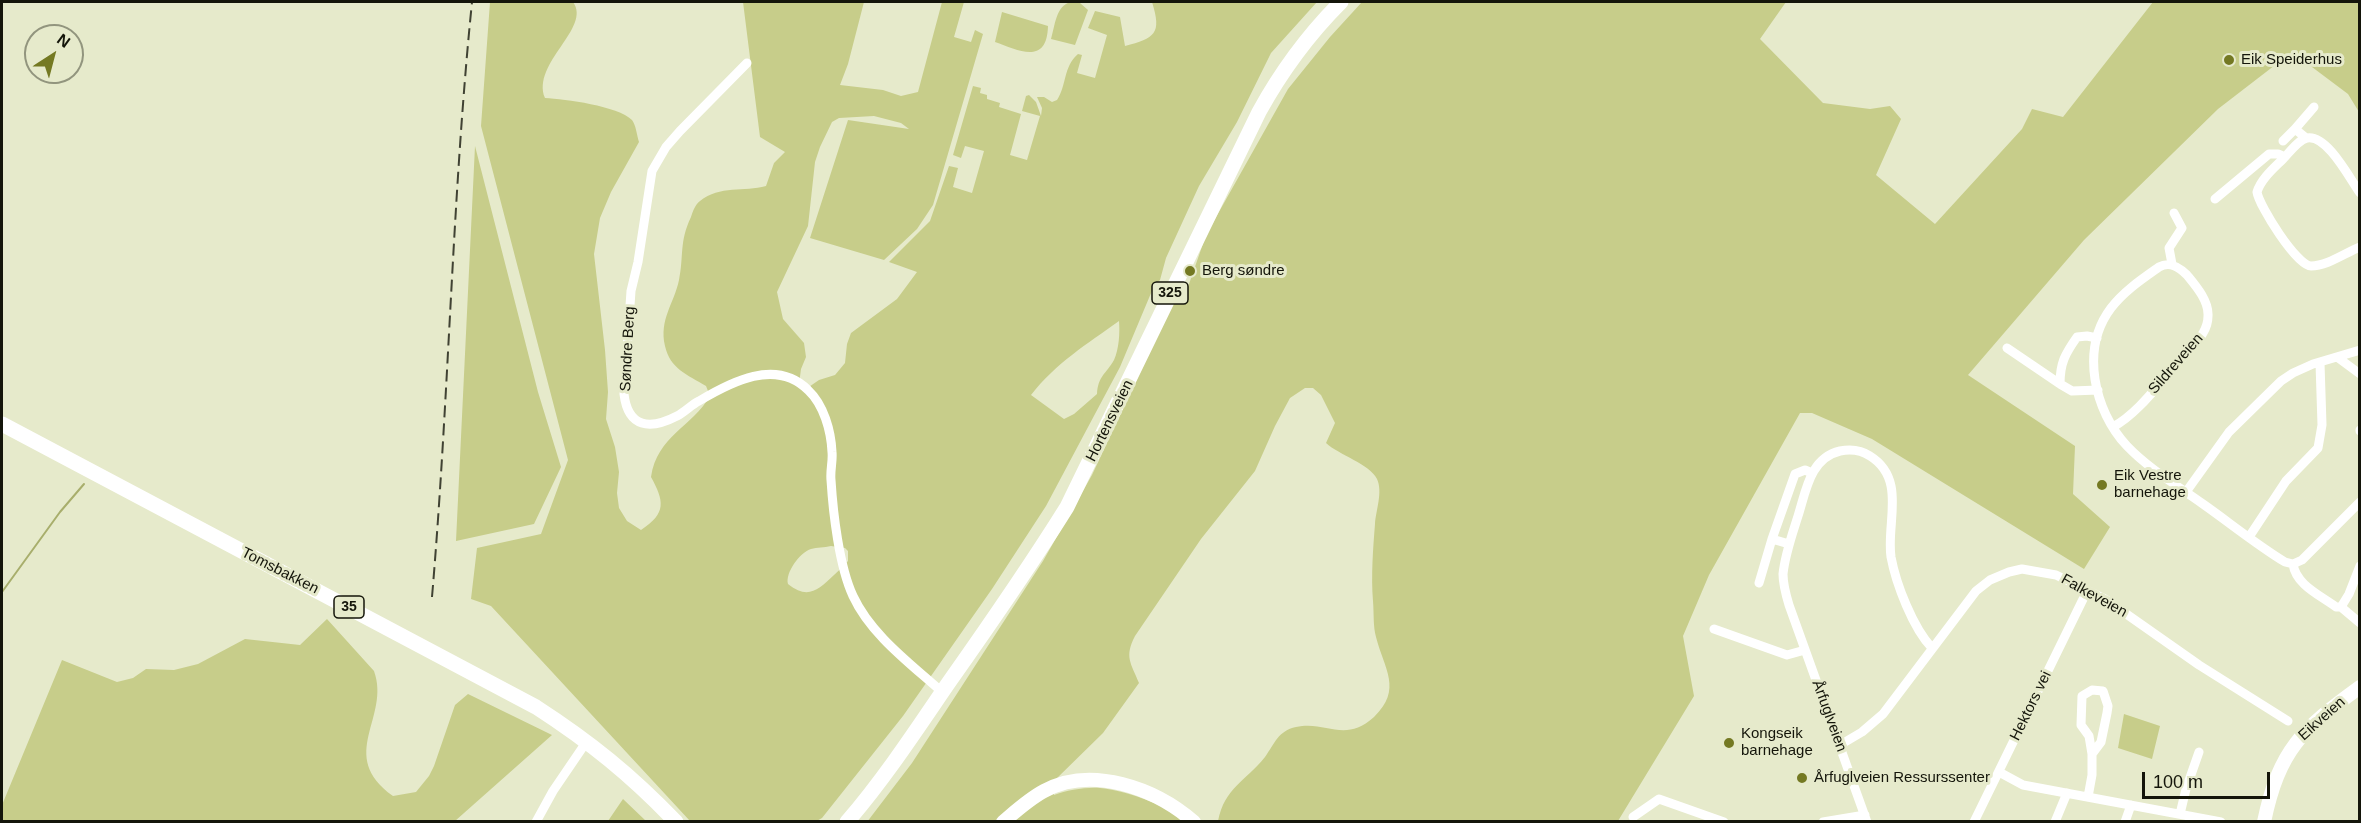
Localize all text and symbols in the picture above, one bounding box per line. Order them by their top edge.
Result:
north arrow [24,24,84,84]
text: N [54,30,73,51]
place label: Eik Speiderhus [2241,51,2342,69]
marker: Eik Speiderhus [2222,53,2236,67]
place label: Berg søndre [1202,262,1285,280]
marker: Berg søndre [1183,264,1197,278]
road number: 325 [1152,282,1188,304]
street label: Søndre Berg [617,306,639,392]
street label: Sildreveien [2145,330,2207,398]
street label: Hortensveien [1083,377,1137,465]
place label: Eik Vestre barnehage [2114,467,2186,502]
marker: Eik Vestre barnehage [2095,478,2109,492]
street label: Tomsbakken [238,544,322,598]
street label: Falkeveien [2058,571,2130,621]
road number: 35 [334,596,364,618]
street label: Hektors vei [2006,668,2056,744]
street label: Årfuglveien [1808,678,1850,754]
street label: Eikveien [2295,693,2349,745]
place label: Kongseik barnehage [1741,725,1813,760]
marker: Kongseik barnehage [1722,736,1736,750]
scale bar [2145,760,2272,798]
place label: Årfuglveien Ressurssenter [1814,769,1990,787]
marker: Årfuglveien Ressurssenter [1795,771,1809,785]
text: 100 m [2153,772,2203,792]

